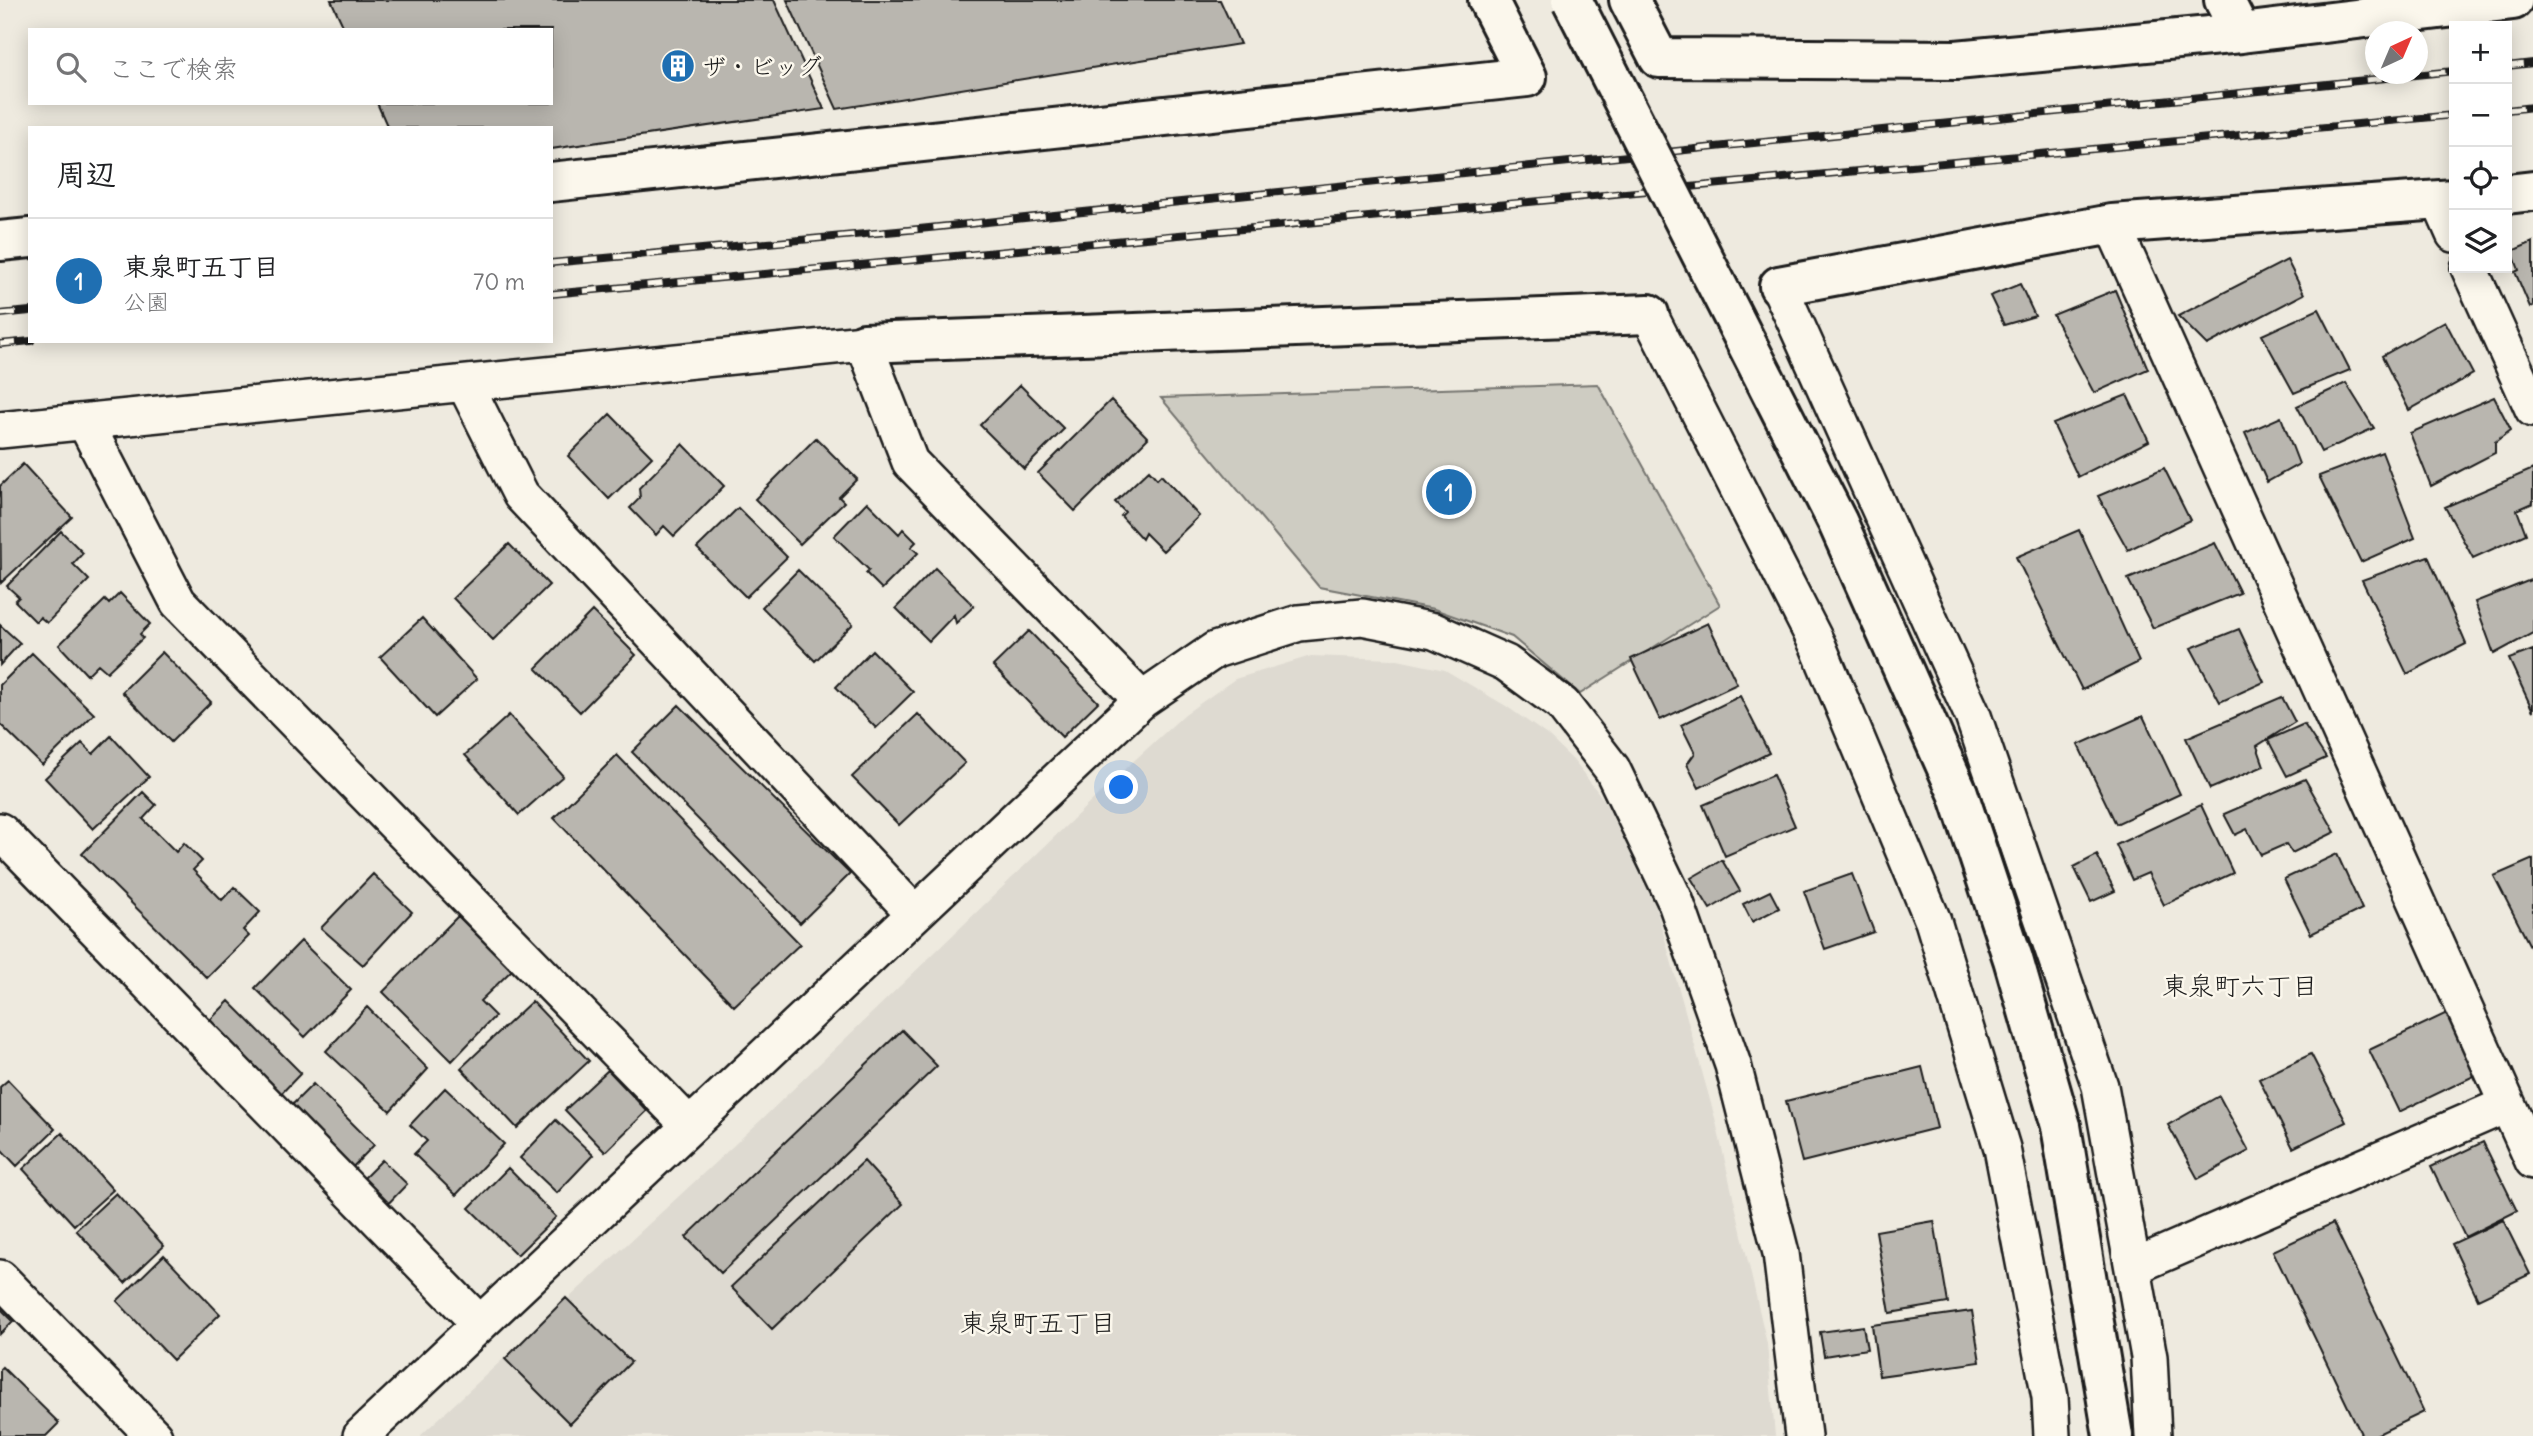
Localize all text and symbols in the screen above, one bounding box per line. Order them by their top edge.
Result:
north arrow [2365,21,2428,84]
map controls [2449,21,2512,273]
button: + [2449,21,2512,84]
search box [28,28,553,105]
building icon: ザ・ビッグ [659,47,697,85]
icon: search [52,48,90,86]
place label: ザ・ビッグ [702,51,822,81]
text: ここで検索 [108,52,238,85]
button: − [2449,84,2512,147]
button: locate [2449,147,2512,210]
text: 周辺 [56,155,116,193]
button: layers [2449,210,2512,273]
text: 東泉町五丁目 [123,250,279,283]
text: 1 [74,267,84,296]
text: 70 m [473,267,525,296]
text: 公園 [123,287,169,316]
pin: 1 [1426,466,1472,518]
your location [1104,770,1138,804]
district label: 東泉町六丁目 [2162,969,2318,1002]
district label: 東泉町五丁目 [960,1306,1116,1339]

